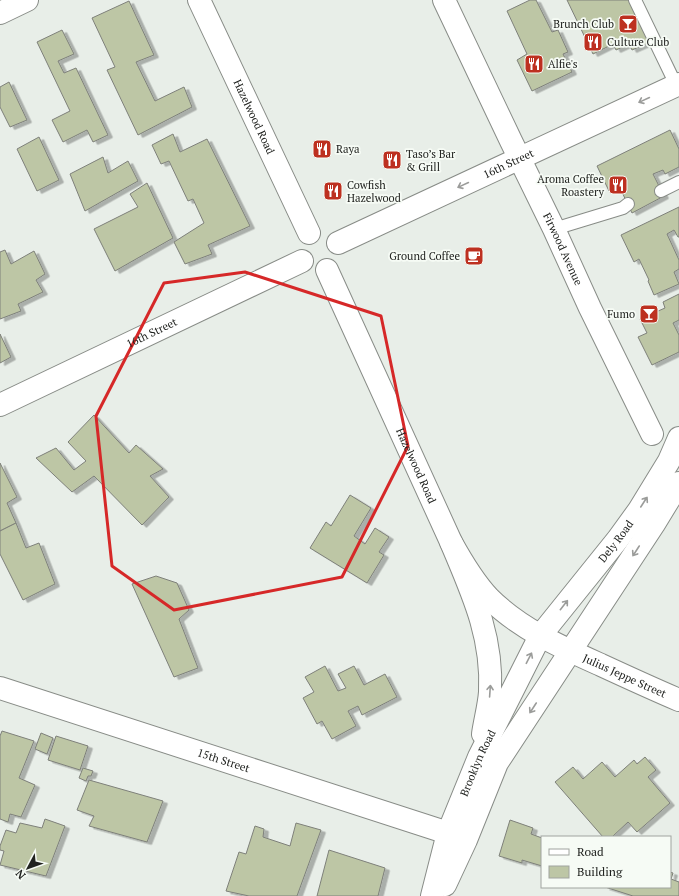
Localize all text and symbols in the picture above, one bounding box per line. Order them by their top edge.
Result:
bar icon: Brunch Club [617,13,639,35]
place label: Brunch Club [553,17,614,31]
restaurant icon: Culture Club [582,31,604,53]
place label: Culture Club [607,35,669,49]
restaurant icon: Alfie's [523,53,545,75]
place label: Alfie's [548,57,578,71]
street label: Hazelwood Road [230,77,278,156]
one-way arrow [638,97,650,104]
restaurant icon: Raya [311,138,333,160]
place label: Raya [336,142,360,156]
street label: 16th Street [481,146,536,181]
place label: Taso’s Bar & Grill [406,147,456,174]
restaurant icon: Taso’s Bar & Grill [381,149,403,171]
place label: Aroma Coffee Roastery [537,172,604,199]
restaurant icon: Aroma Coffee Roastery [607,174,629,196]
place label: Cowfish Hazelwood [347,178,401,205]
restaurant icon: Cowfish Hazelwood [322,180,344,202]
one-way arrow [457,182,469,189]
street label: Firwood Avenue [540,210,586,288]
cafe icon: Ground Coffee [463,245,485,267]
place label: Ground Coffee [389,249,460,263]
bar icon: Fumo [638,303,660,325]
place label: Fumo [607,307,635,321]
street label: 16th Street [124,315,179,351]
street label: Hazelwood Road [393,426,439,505]
one-way arrow [640,497,648,508]
street label: Dely Road [595,517,636,565]
one-way arrow [632,546,640,557]
one-way arrow [560,600,569,611]
street label: Julius Jeppe Street [581,651,668,701]
one-way arrow [526,652,533,664]
one-way arrow [486,685,493,698]
one-way arrow [529,702,538,713]
street label: Brooklyn Road [457,727,499,798]
street label: 15th Street [196,745,252,775]
legend [541,836,671,888]
text: Road [577,844,604,859]
north arrow [8,848,48,888]
text: Building [577,864,623,879]
text: N [12,866,28,882]

